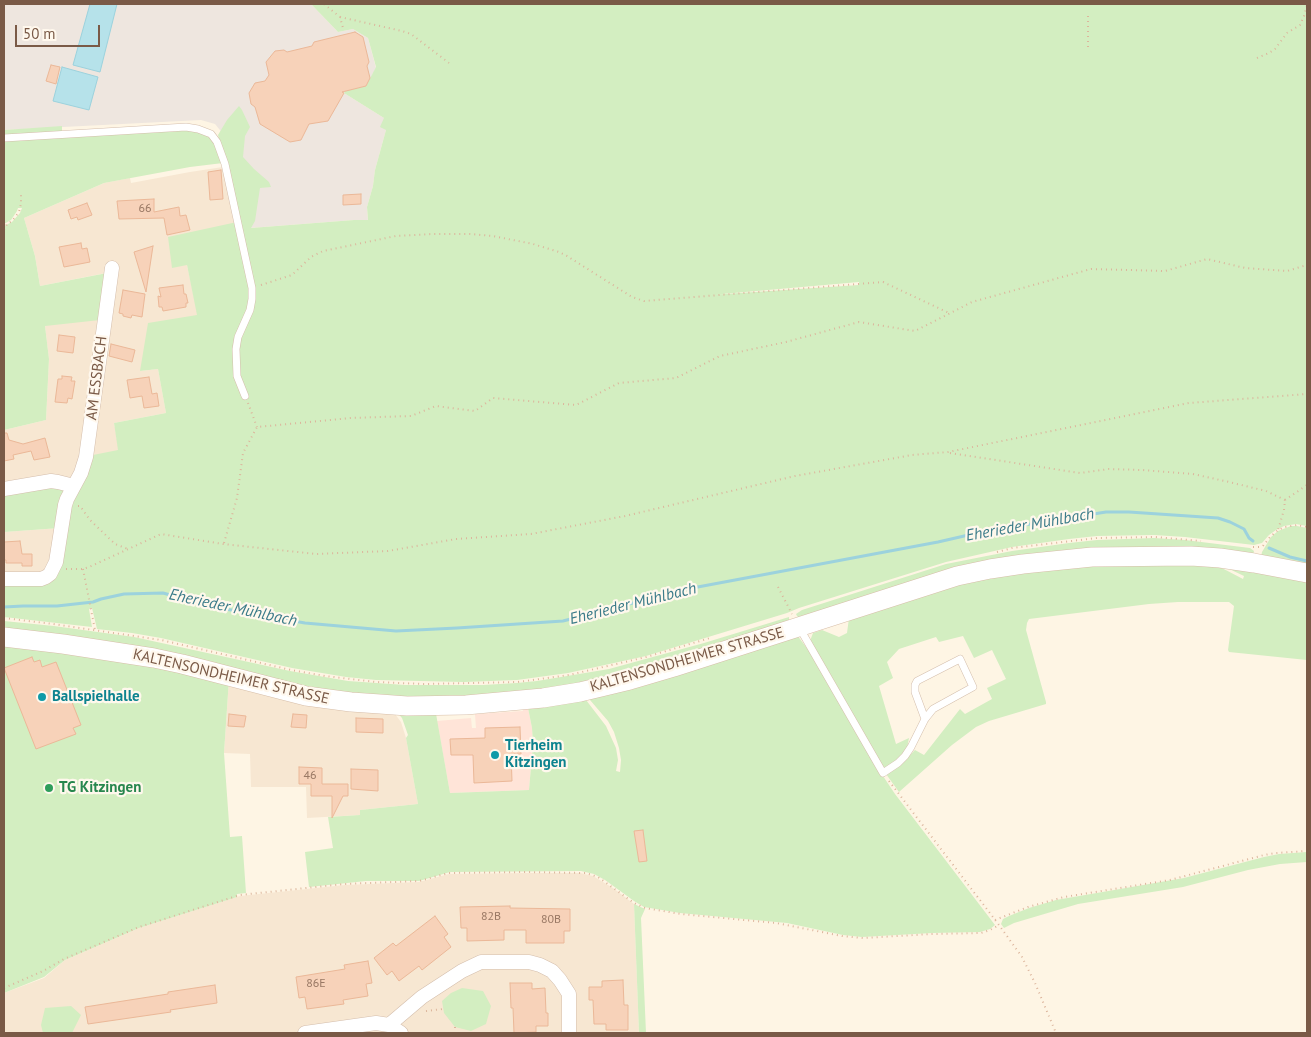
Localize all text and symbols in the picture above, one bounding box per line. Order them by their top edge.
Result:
scale bar [18,15,102,47]
text: 50 m [23,24,56,43]
house number: 66 [138,202,152,216]
street label: AM ESSBACH [83,335,111,421]
water label: Eherieder Mühlbach [964,504,1096,546]
water label: Eherieder Mühlbach [568,579,698,629]
water label: Eherieder Mühlbach [167,585,299,631]
street label: KALTENSONDHEIMER STRASSE [588,624,786,696]
street label: KALTENSONDHEIMER STRASSE [131,646,331,708]
place label: Ballspielhalle [52,688,140,706]
marker: Ballspielhalle [36,691,48,703]
place label: Tierheim Kitzingen [505,737,566,772]
marker: Tierheim Kitzingen [489,749,501,761]
house number: 46 [303,769,317,783]
place label: TG Kitzingen [59,779,141,797]
marker: TG Kitzingen [43,782,55,794]
house number: 82B [481,910,501,924]
house number: 80B [541,913,561,927]
house number: 86E [306,977,326,991]

